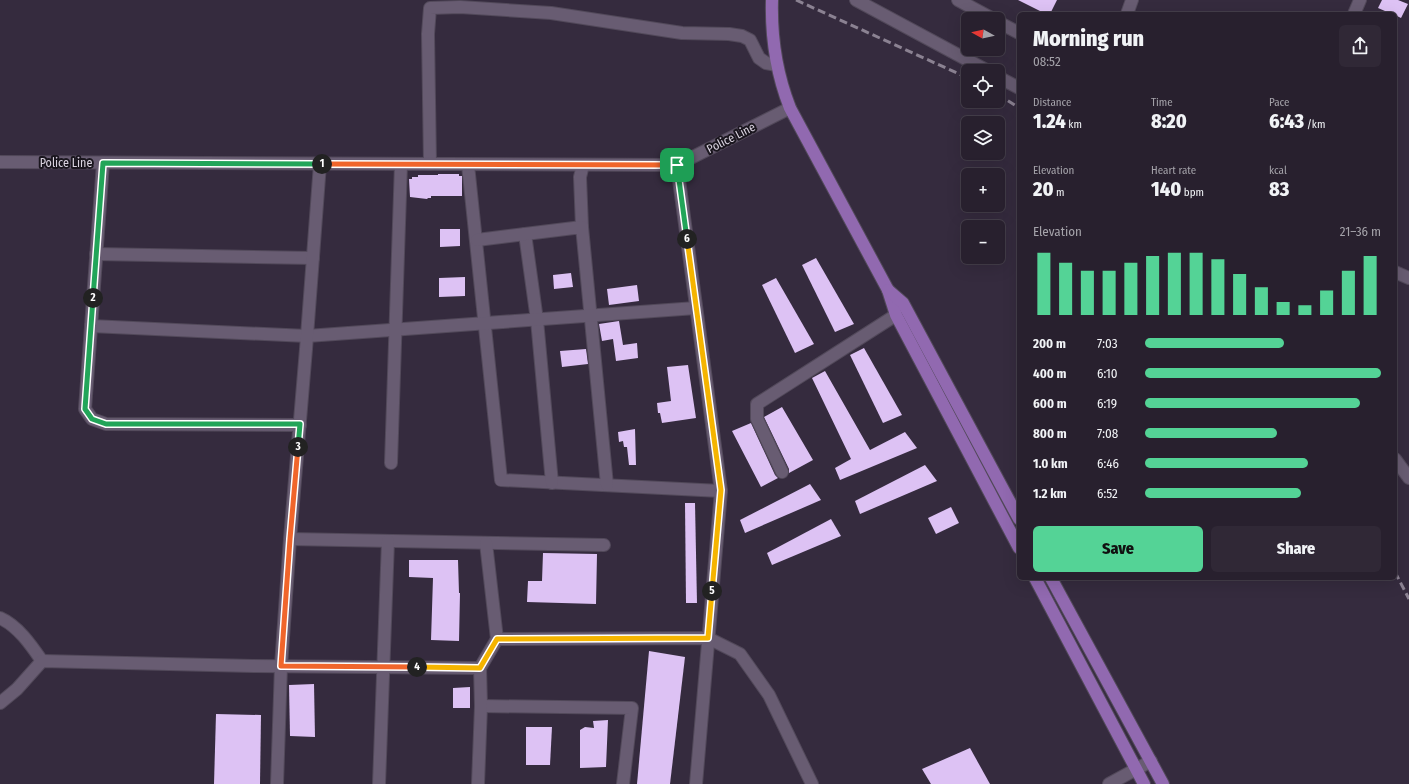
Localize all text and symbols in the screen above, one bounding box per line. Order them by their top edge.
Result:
north arrow [961,12,1005,56]
map controls [961,12,1005,264]
text: Morning run [1033,25,1144,52]
button: share [1339,25,1381,67]
text: 08:52 [1033,54,1061,69]
button: locate [961,64,1005,108]
text: Distance [1033,96,1072,109]
text: Time [1151,96,1173,109]
text: Pace [1269,96,1290,109]
text: 1.24 [1033,109,1066,133]
text: 8:20 [1151,109,1187,133]
text: 6:43 [1269,109,1304,133]
button: layers [961,116,1005,160]
text: km [1066,118,1082,131]
text: /km [1304,118,1325,131]
street label: Police Line [704,120,758,156]
pin [660,148,694,182]
pin: 1 [312,154,332,174]
icon: arrive [666,154,688,176]
street label: Police Line [40,156,92,170]
text: 1 [320,157,324,170]
text: Elevation [1033,164,1074,177]
text: Heart rate [1151,164,1196,177]
text: kcal [1269,164,1287,177]
button: + [961,168,1005,212]
text: 20 [1033,177,1053,201]
text: 140 [1151,177,1181,201]
text: 83 [1269,177,1289,201]
text: m [1053,186,1065,199]
text: bpm [1181,186,1204,199]
button: − [961,220,1005,264]
text: Elevation [1033,224,1082,239]
text: 21–36 m [1340,224,1381,239]
pin: 6 [677,229,697,249]
text: 6 [684,232,690,245]
pin: 2 [83,288,103,308]
text: 2 [90,291,96,304]
text: 200 m [1033,336,1066,351]
text: 7:03 [1097,336,1118,351]
text: 400 m [1033,366,1067,381]
text: 6:10 [1097,366,1118,381]
text: 600 m [1033,396,1067,411]
text: 6:19 [1097,396,1117,411]
text: 800 m [1033,426,1067,441]
text: 7:08 [1097,426,1118,441]
pin: 3 [288,437,308,457]
text: 3 [295,440,301,453]
text: 1.0 km [1033,456,1068,471]
text: 6:46 [1097,456,1119,471]
text: 1.2 km [1033,486,1067,501]
text: 6:52 [1097,486,1118,501]
button: Save [1033,526,1203,572]
button: Share [1211,526,1381,572]
pin: 5 [702,581,722,601]
text: 5 [709,584,715,597]
pin: 4 [407,657,427,677]
text: 4 [414,660,420,673]

